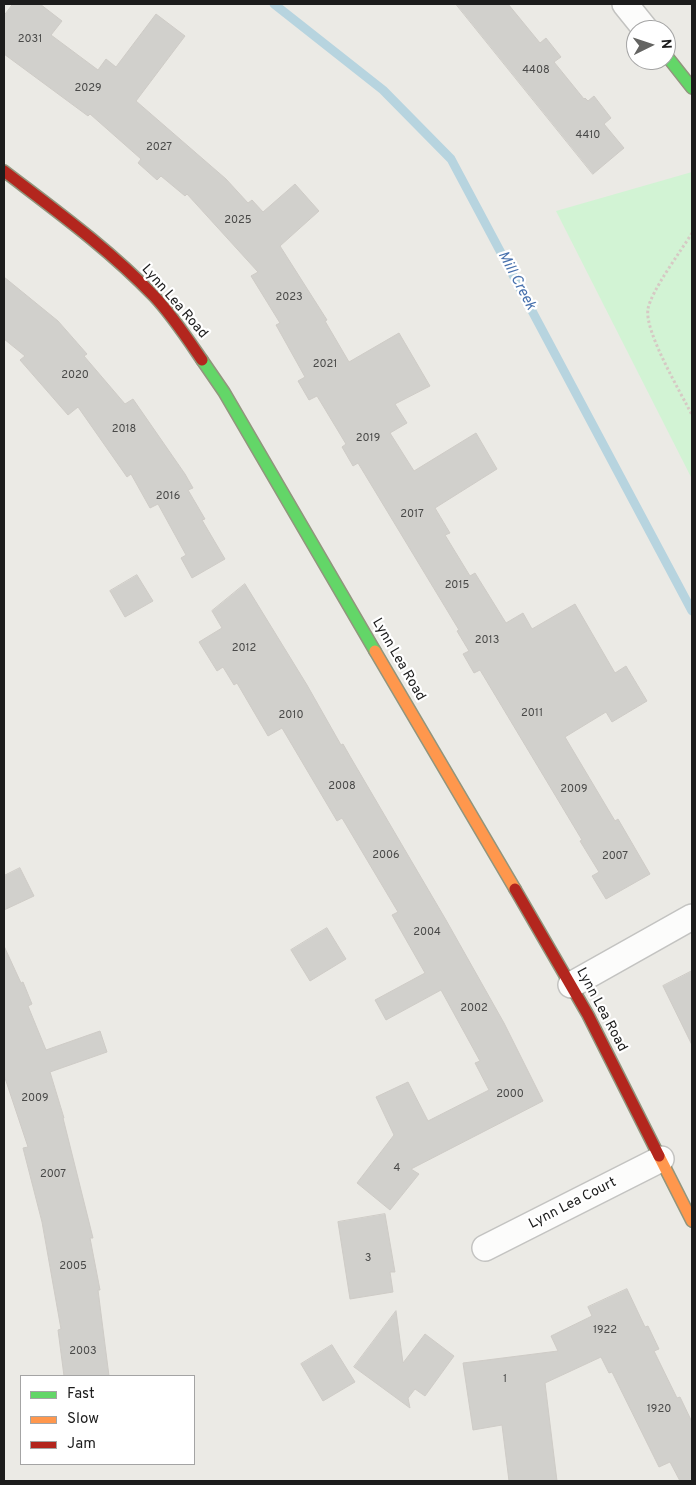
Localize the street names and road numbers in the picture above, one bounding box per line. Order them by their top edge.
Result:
street label: Lynn Lea Road [137,262,211,342]
street label: Lynn Lea Road [368,616,428,704]
street label: Lynn Lea Road [572,965,630,1055]
street label: Lynn Lea Court [526,1175,620,1233]

